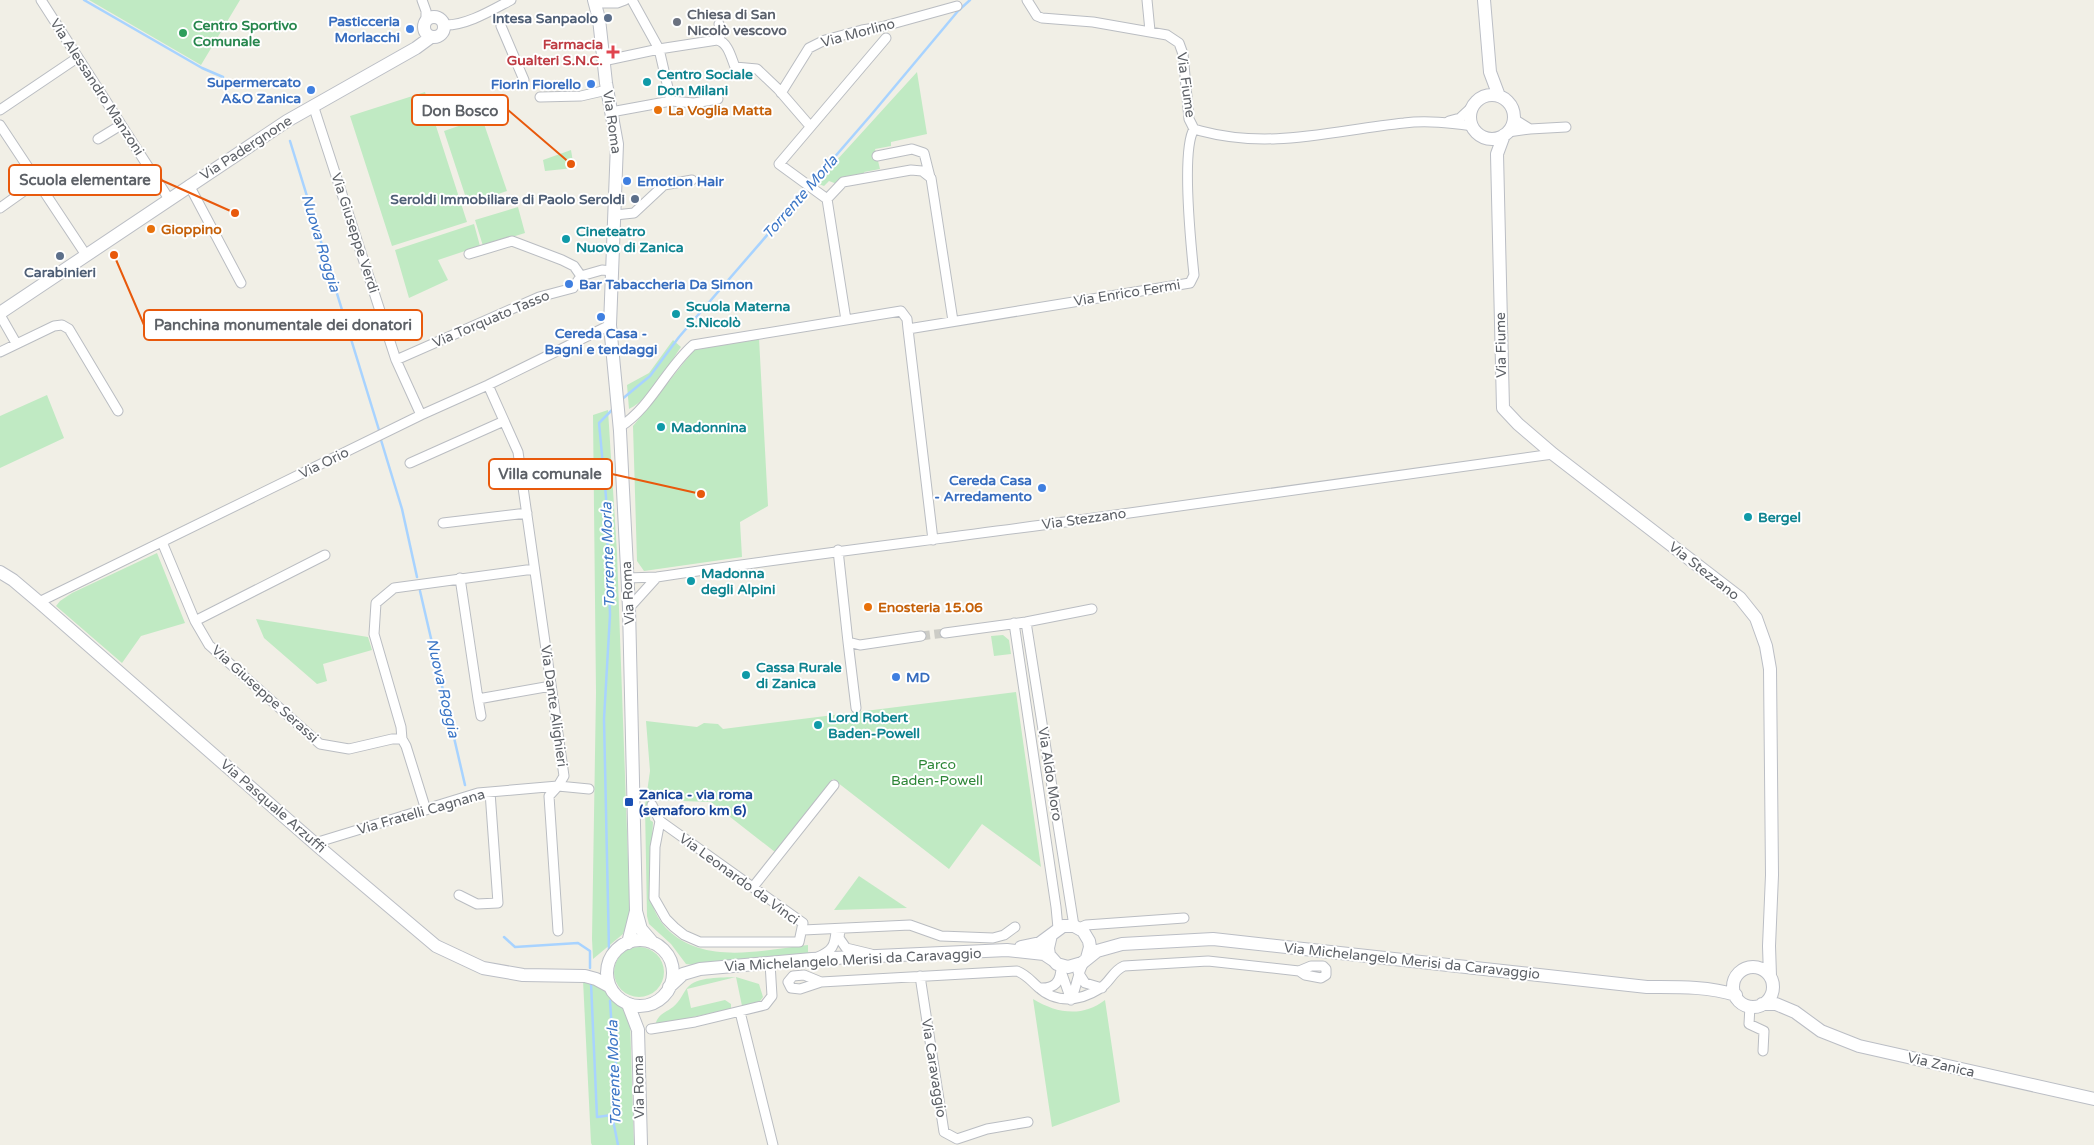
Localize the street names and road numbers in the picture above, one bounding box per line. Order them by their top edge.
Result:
street label: Via Alessandro Manzoni [46,15,148,159]
street label: Via Morlino [819,15,897,51]
street label: Via Fiume [1173,51,1199,119]
street label: Via Roma [599,89,625,155]
street label: Via Padergnone [197,112,295,184]
street label: Via Giuseppe Verdi [328,171,382,295]
street label: Via Enrico Fermi [1072,276,1182,310]
street label: Via Torquato Tasso [430,287,552,351]
street label: Via Fiume [1492,312,1510,378]
street label: Via Orio [296,444,352,482]
street label: Via Stezzano [1041,505,1127,533]
street label: Via Stezzano [1665,538,1743,604]
street label: Via Roma [618,561,638,625]
street label: Via Giuseppe Serassi [208,642,322,746]
street label: Via Dante Alighieri [537,644,571,768]
street label: Via Aldo Moro [1034,726,1066,822]
street label: Via Pasquale Arzuffi [217,756,329,856]
street label: Via Fratelli Cagnana [355,786,487,838]
street label: Via Leonardo da Vinci [676,830,802,928]
street label: Via Michelangelo Merisi da Caravaggio [1283,939,1541,983]
street label: Via Michelangelo Merisi da Caravaggio [724,945,982,975]
street label: Via Caravaggio [918,1017,950,1119]
street label: Via Zanica [1906,1049,1976,1081]
street label: Via Roma [630,1055,648,1119]

